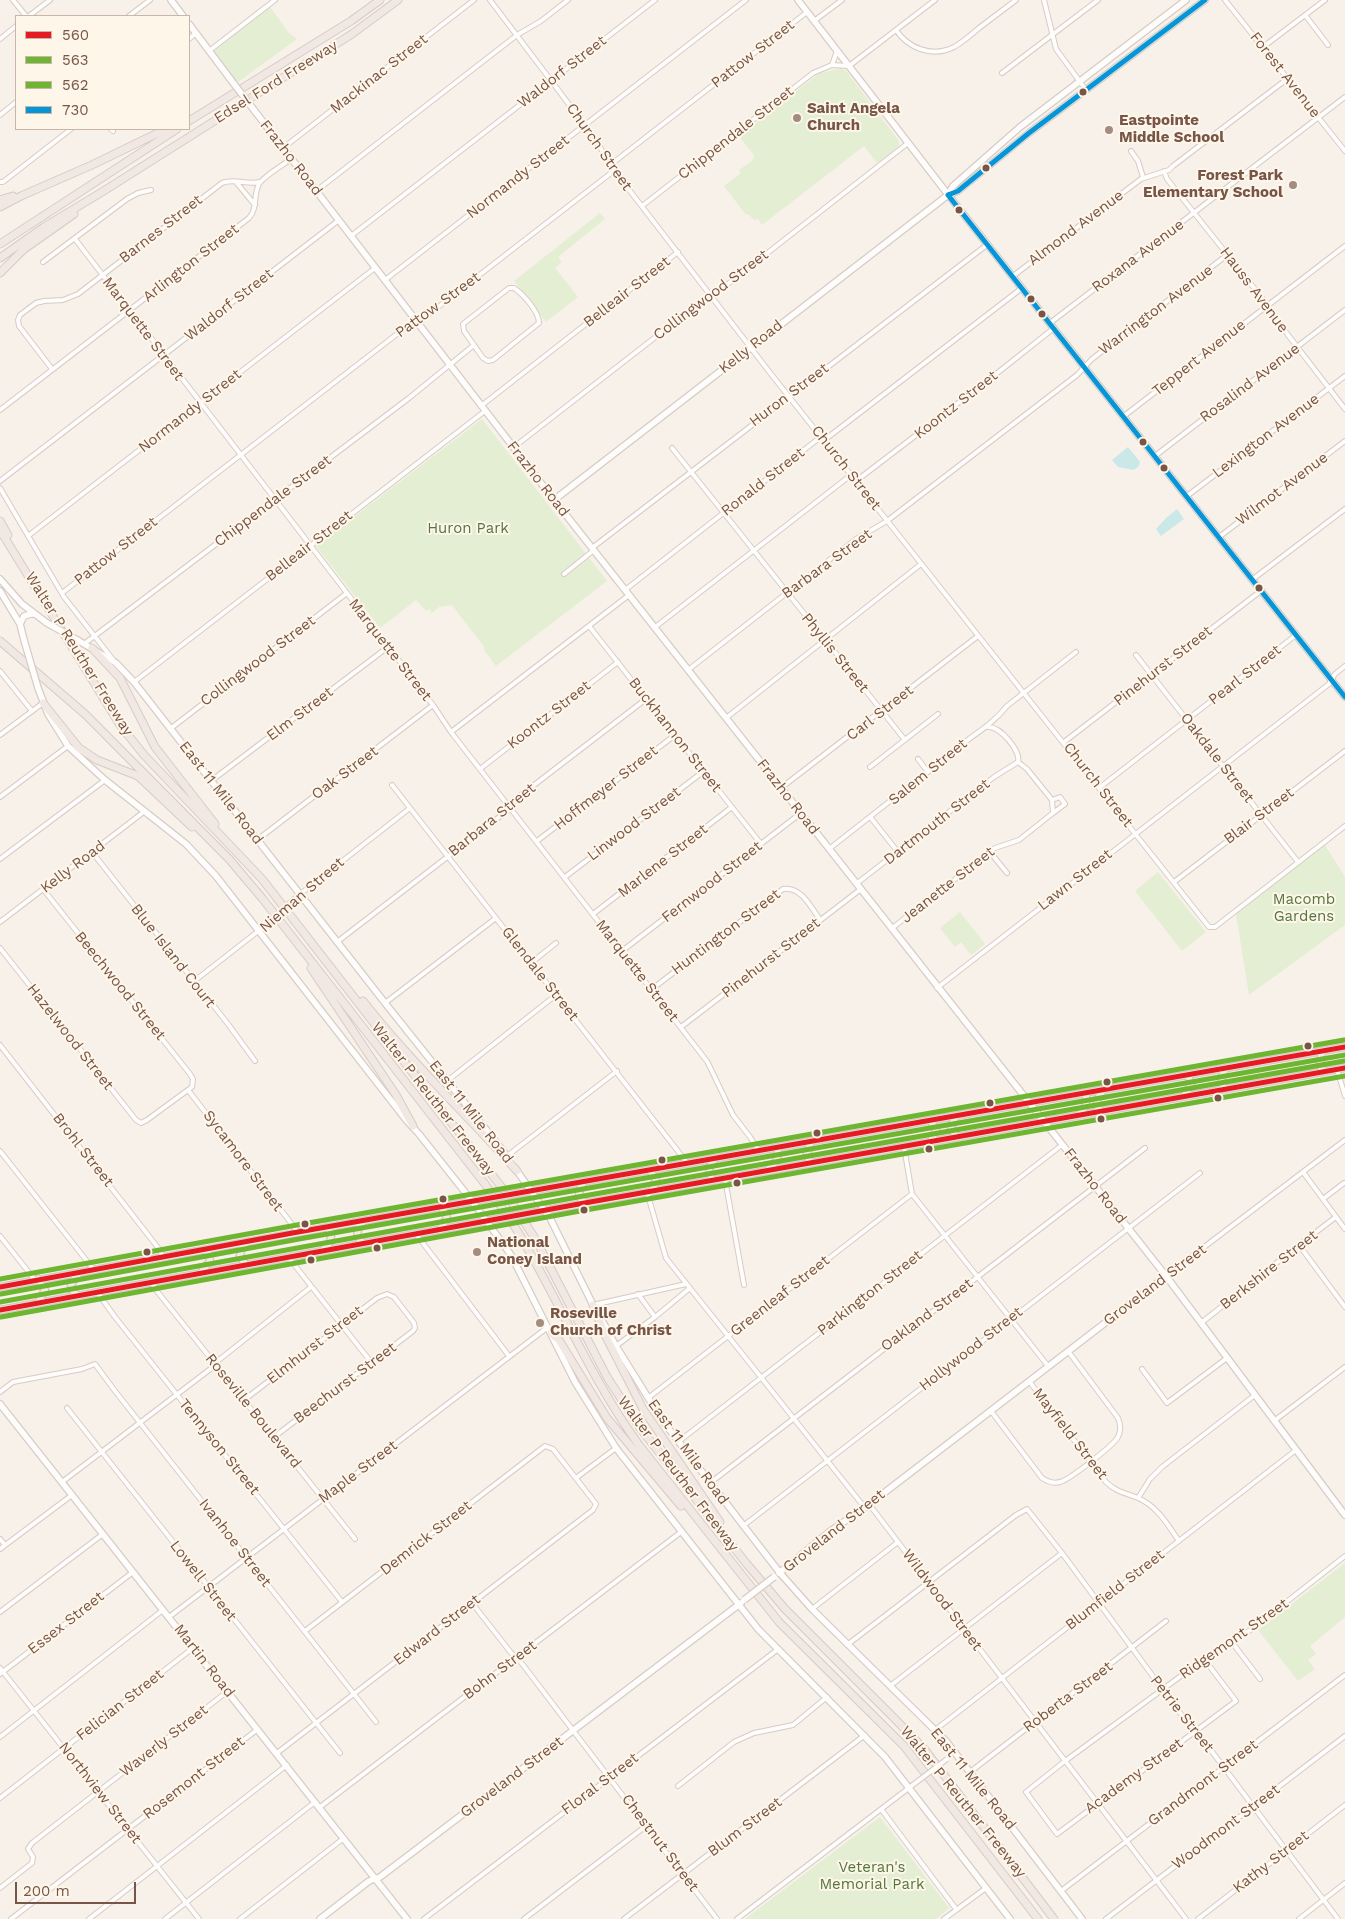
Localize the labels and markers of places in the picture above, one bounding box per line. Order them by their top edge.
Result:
unlabelled marker [1078,87,1088,97]
place label: Saint Angela Church [807,100,900,135]
marker: Saint Angela Church [791,112,803,124]
place label: Eastpointe Middle School [1119,112,1224,147]
marker: Eastpointe Middle School [1103,124,1115,136]
unlabelled marker [981,163,991,173]
place label: Forest Park Elementary School [1143,167,1283,202]
marker: Forest Park Elementary School [1287,179,1299,191]
unlabelled marker [954,205,964,215]
unlabelled marker [1026,294,1036,304]
unlabelled marker [1037,309,1047,319]
unlabelled marker [1138,437,1148,447]
unlabelled marker [1159,463,1169,473]
unlabelled marker [1254,583,1264,593]
unlabelled marker [1303,1041,1313,1051]
unlabelled marker [1102,1077,1112,1087]
unlabelled marker [1213,1093,1223,1103]
unlabelled marker [985,1098,995,1108]
unlabelled marker [1096,1114,1106,1124]
unlabelled marker [812,1128,822,1138]
unlabelled marker [924,1144,934,1154]
unlabelled marker [657,1155,667,1165]
unlabelled marker [732,1178,742,1188]
unlabelled marker [438,1194,448,1204]
unlabelled marker [579,1205,589,1215]
unlabelled marker [300,1219,310,1229]
place label: National Coney Island [487,1234,582,1269]
unlabelled marker [372,1243,382,1253]
marker: National Coney Island [471,1246,483,1258]
unlabelled marker [142,1247,152,1257]
unlabelled marker [306,1255,316,1265]
place label: Roseville Church of Christ [550,1305,672,1340]
marker: Roseville Church of Christ [534,1317,546,1329]

